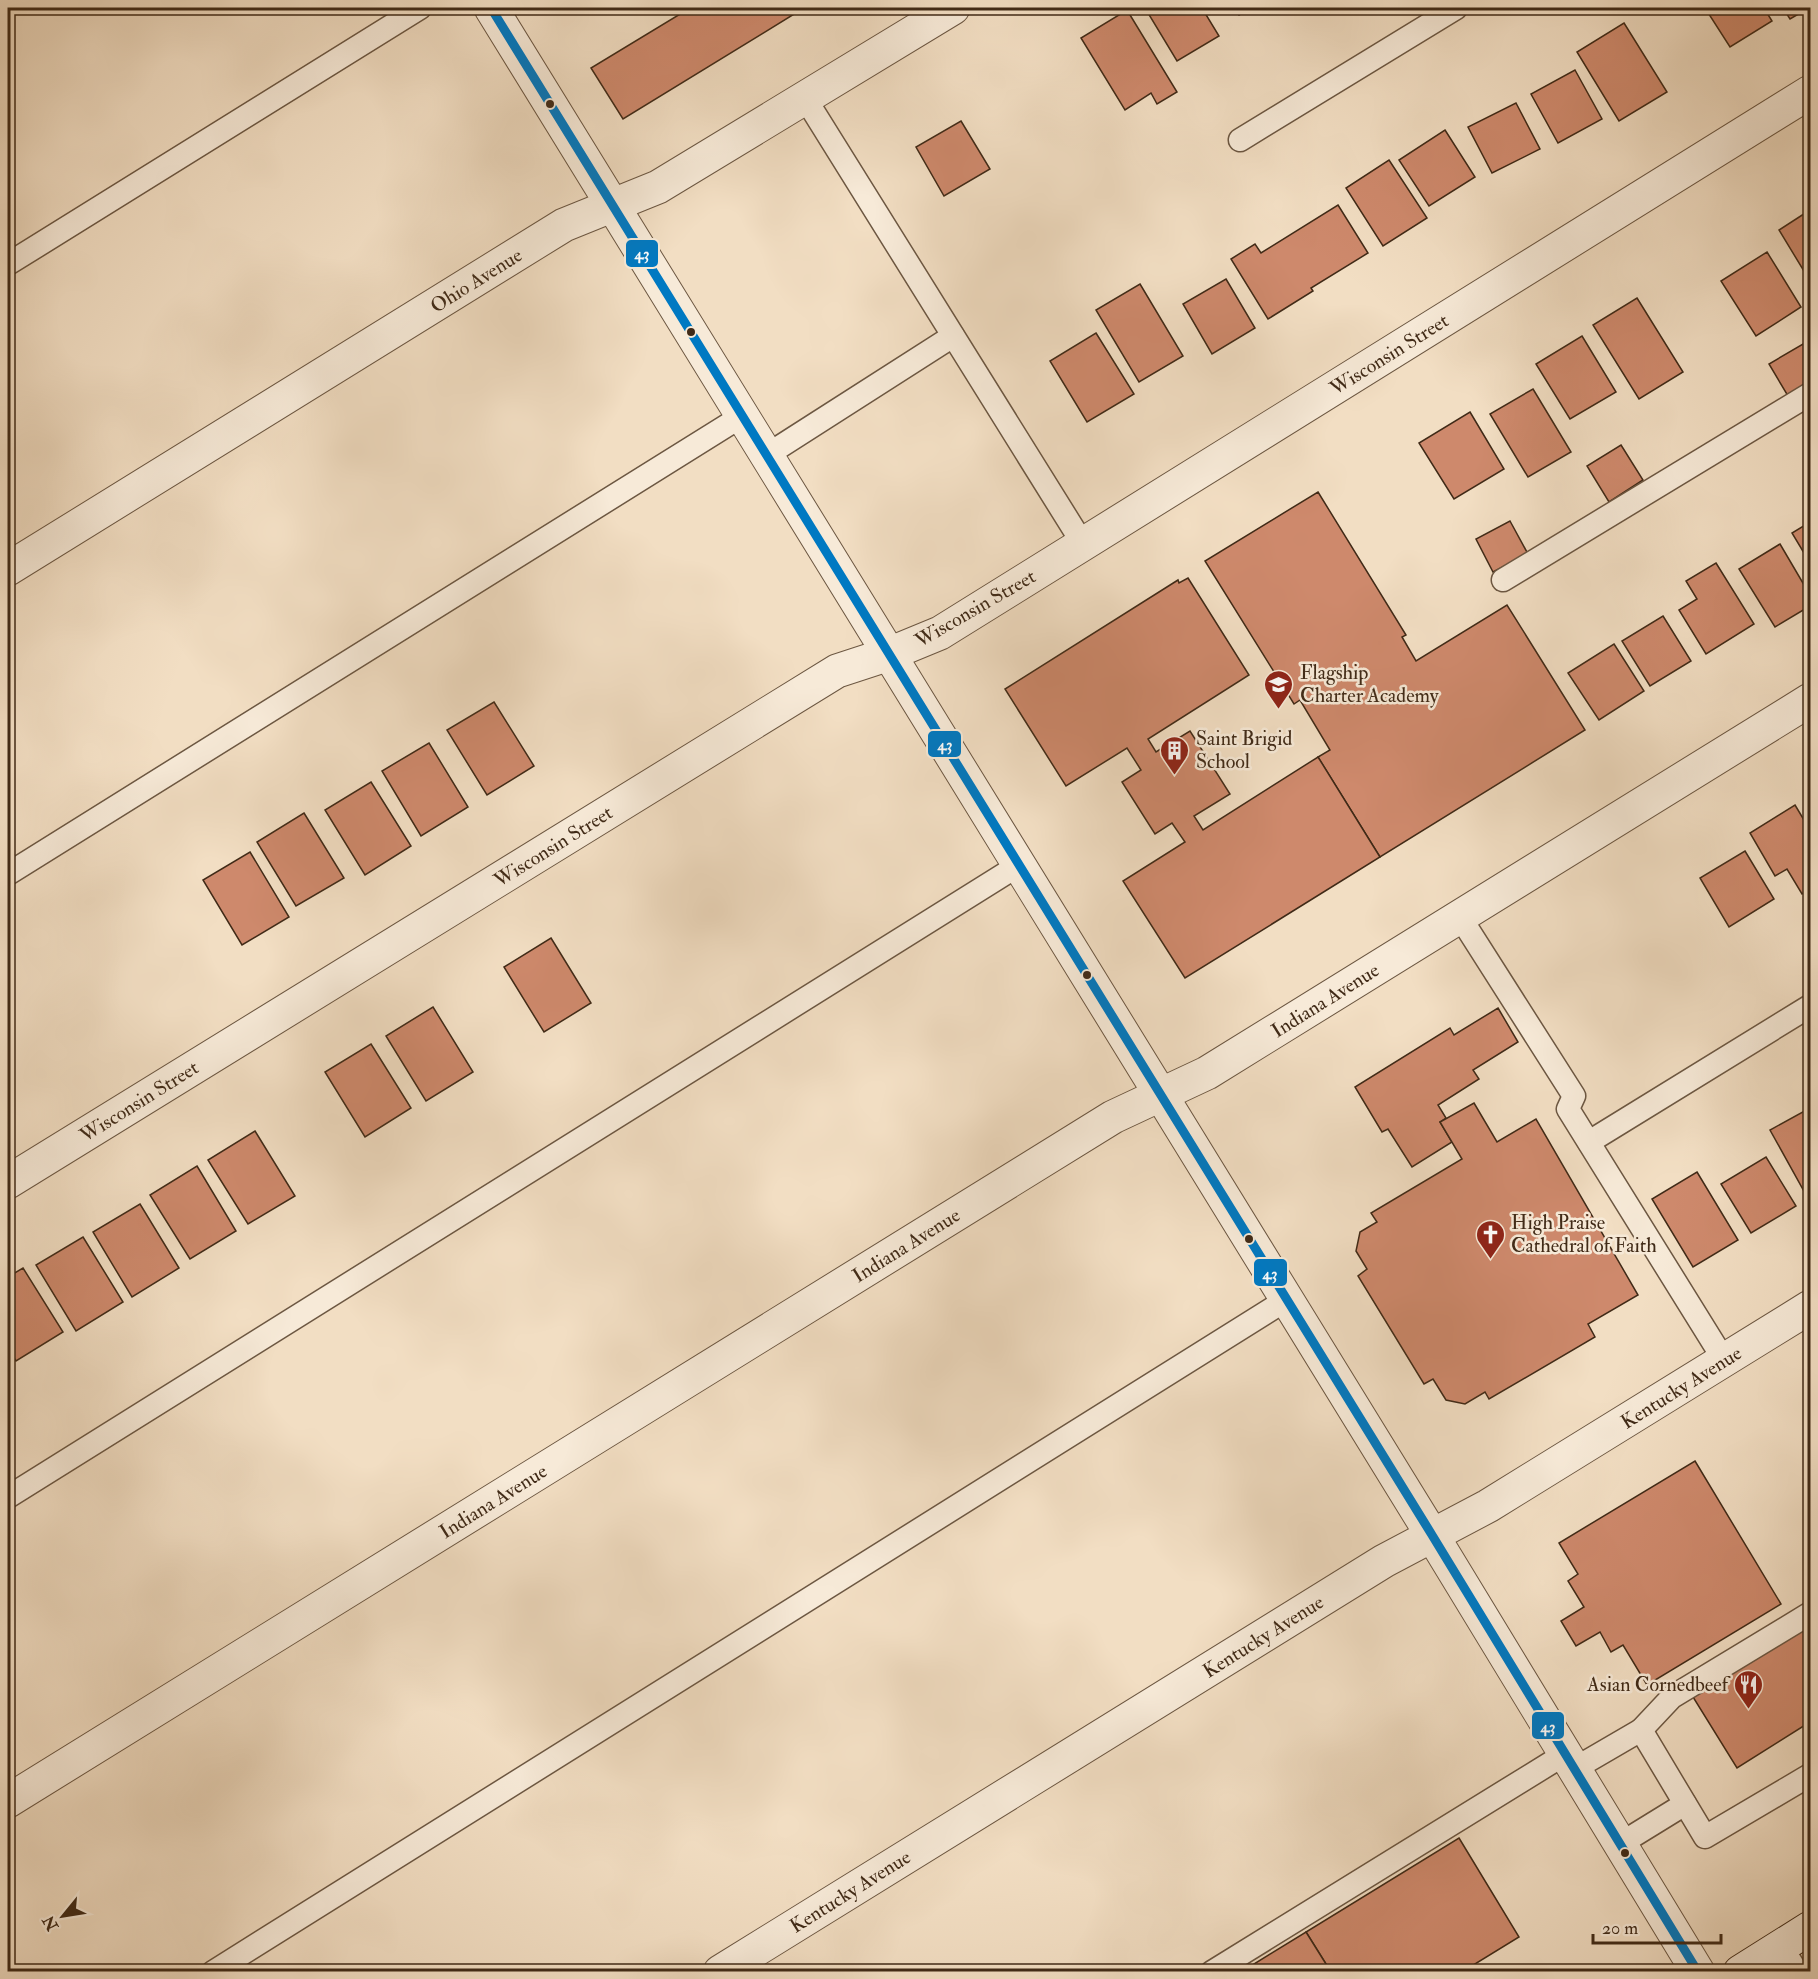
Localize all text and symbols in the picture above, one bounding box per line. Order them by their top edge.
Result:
unlabelled marker [544,98,556,110]
line badge: 43 [625,239,659,268]
street label: Ohio Avenue [426,242,527,318]
text: 43 [634,244,649,264]
street label: Wisconsin Street [1324,308,1454,401]
unlabelled marker [685,326,697,338]
street label: Wisconsin Street [910,564,1041,654]
place label: Flagship Charter Academy [1300,660,1440,708]
school or university icon: Flagship Charter Academy [1263,668,1295,710]
place label: Saint Brigid School [1196,726,1292,774]
line badge: 43 [927,730,962,758]
building icon: Saint Brigid School [1159,734,1191,776]
text: 43 [937,735,952,755]
street label: Wisconsin Street [488,800,618,893]
street label: Indiana Avenue [1267,957,1384,1043]
unlabelled marker [1081,969,1093,981]
street label: Wisconsin Street [74,1055,204,1148]
street label: Indiana Avenue [848,1202,965,1288]
place label: High Praise Cathedral of Faith [1511,1210,1657,1258]
church icon: High Praise Cathedral of Faith [1474,1218,1506,1260]
unlabelled marker [1243,1233,1255,1245]
line badge: 43 [1253,1258,1288,1287]
text: 43 [1262,1264,1277,1284]
street label: Kentucky Avenue [1616,1340,1746,1434]
street label: Indiana Avenue [435,1458,552,1544]
street label: Kentucky Avenue [1198,1589,1328,1683]
restaurant icon: Asian Cornedbeef [1733,1668,1765,1710]
place label: Asian Cornedbeef [1586,1672,1732,1697]
line badge: 43 [1531,1711,1565,1740]
text: 43 [1540,1717,1555,1737]
street label: Kentucky Avenue [785,1844,915,1938]
unlabelled marker [1619,1847,1631,1859]
north arrow [33,1886,93,1946]
scale bar [1593,1907,1720,1945]
text: N [38,1911,64,1935]
text: 20 m [1602,1917,1638,1940]

